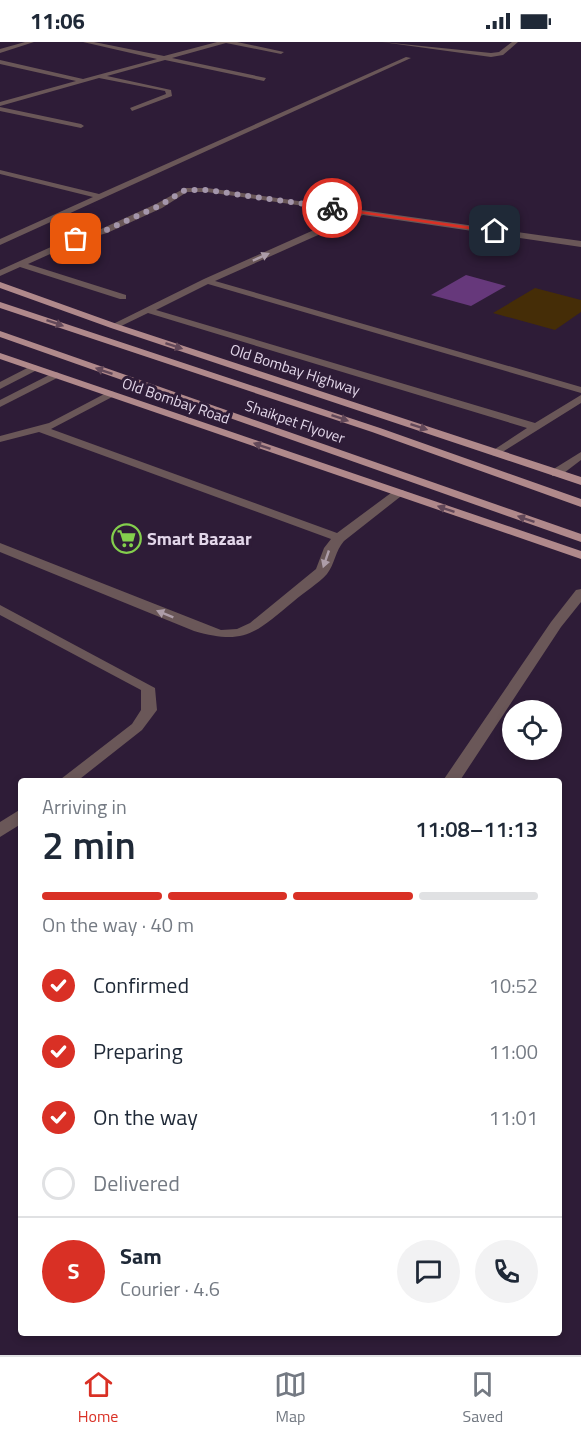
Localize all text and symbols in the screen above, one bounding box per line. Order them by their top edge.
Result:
text: 11:06 [30,4,85,38]
courier [302,178,362,238]
icon: bike [316,192,349,225]
pin [469,205,520,256]
pin [50,213,101,264]
icon: home [478,214,511,247]
icon: bag [59,222,92,255]
one-way arrow [252,252,270,262]
one-way arrow [47,319,65,328]
street label: Old Bombay Highway [227,338,363,401]
one-way arrow [165,342,183,351]
one-way arrow [95,365,113,375]
street label: Old Bombay Road [119,371,233,430]
street label: Shaikpet Flyover [242,394,348,449]
one-way arrow [331,414,349,424]
one-way arrow [410,423,428,433]
one-way arrow [253,440,271,450]
one-way arrow [437,503,455,513]
one-way arrow [517,514,535,524]
supermarket icon: Smart Bazaar [110,523,142,555]
place label: Smart Bazaar [147,525,252,552]
one-way arrow [321,551,331,569]
one-way arrow [155,609,173,619]
map controls [502,700,562,760]
button: locate [502,700,562,760]
text: Arriving in [42,791,127,822]
text: 11:08–11:13 [415,812,538,846]
text: 2 min [42,815,136,874]
text: On the way · 40 m [42,909,194,940]
text: Confirmed [93,968,189,1002]
icon: check [42,969,75,1002]
text: 10:52 [489,970,538,1001]
text: Preparing [93,1034,183,1068]
icon: check [42,1035,75,1068]
text: 11:00 [489,1036,538,1067]
text: On the way [93,1100,198,1134]
icon: check [42,1101,75,1134]
text: 11:01 [489,1102,538,1133]
text: Delivered [93,1166,180,1200]
text: Sam [120,1239,162,1273]
button: chat [397,1240,460,1303]
button: phone [475,1240,538,1303]
text: S [68,1254,79,1288]
text: Courier · 4.6 [120,1273,220,1304]
tab: Home [78,1368,118,1428]
tab: Map [274,1368,307,1428]
tab: Saved [462,1368,503,1428]

